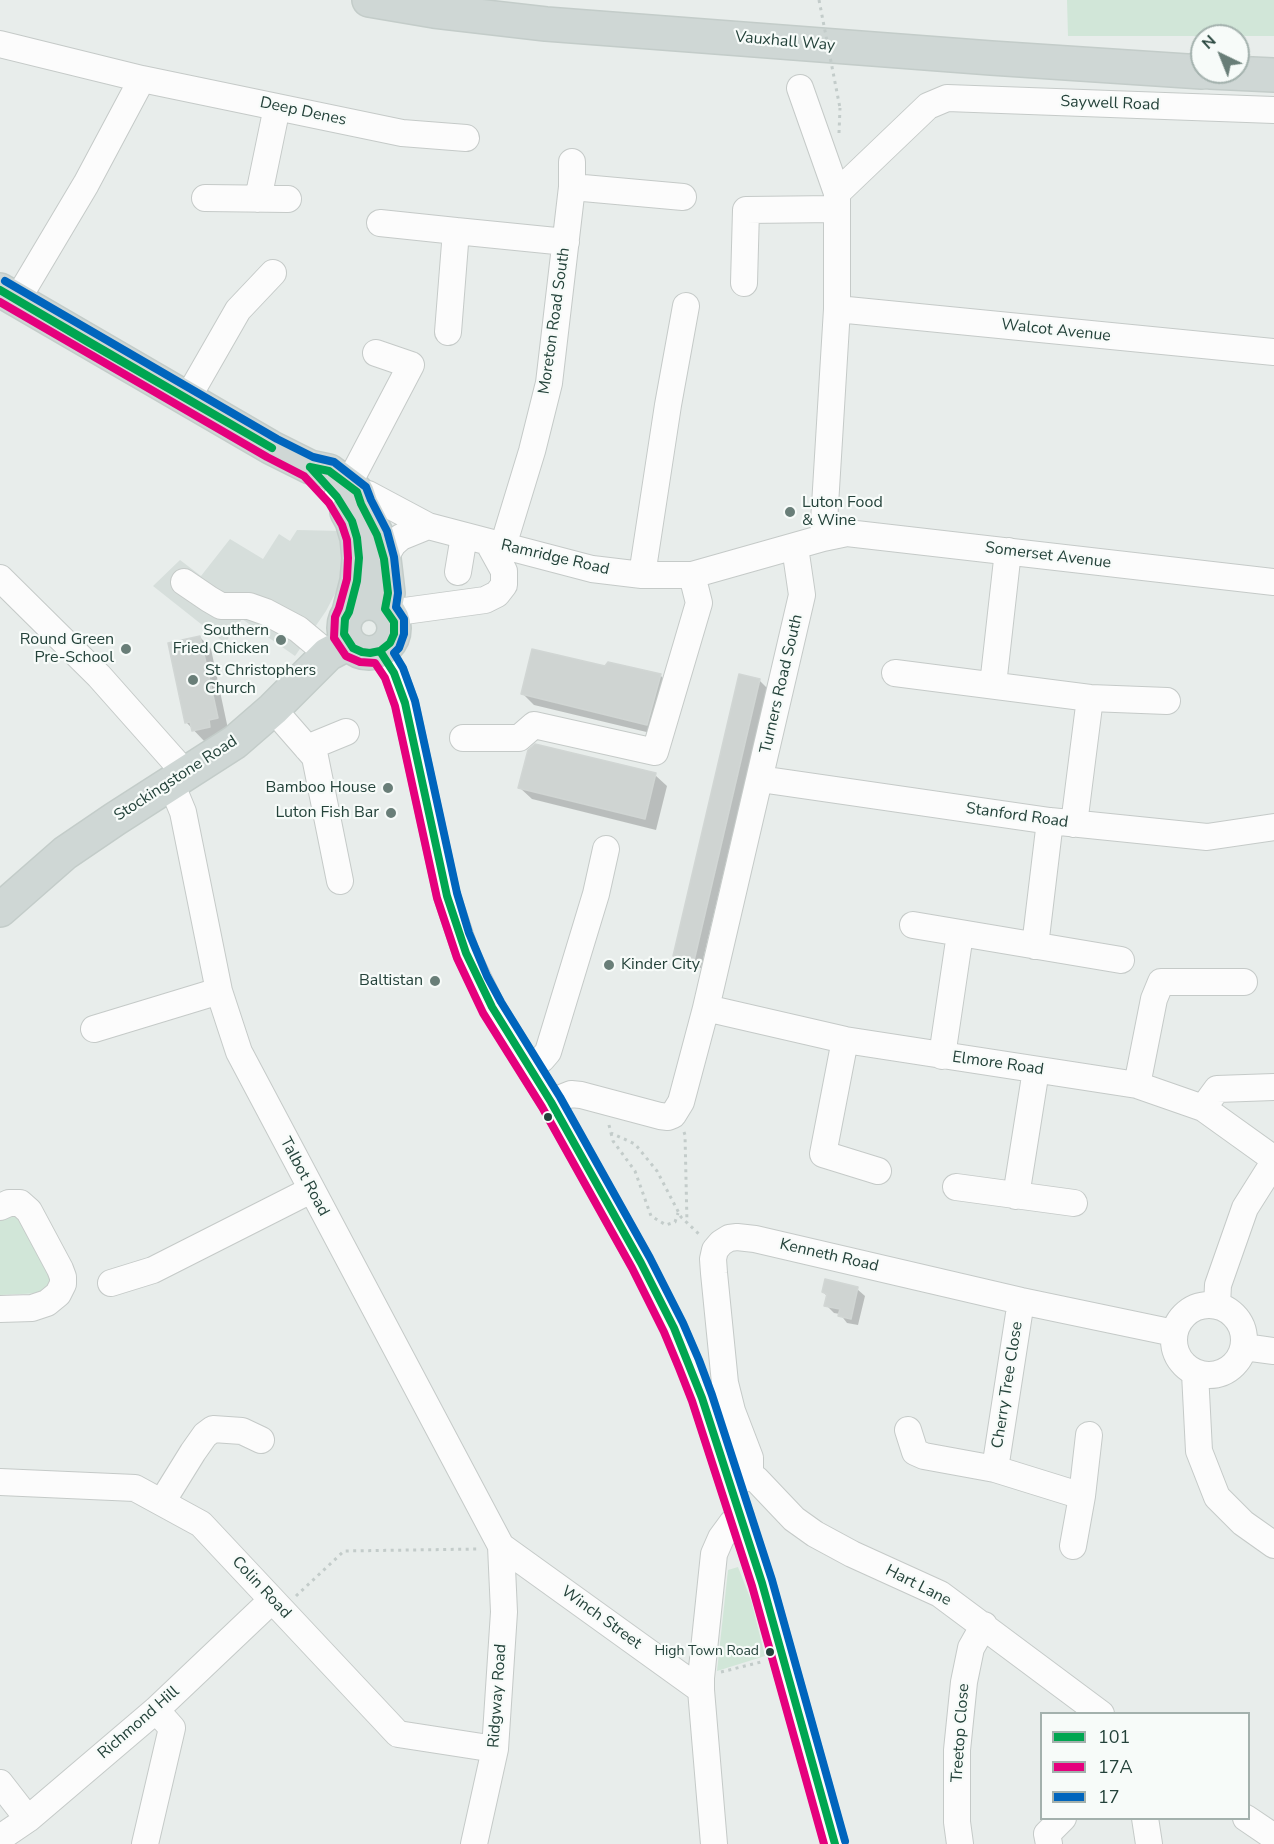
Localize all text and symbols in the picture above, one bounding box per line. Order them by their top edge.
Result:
north arrow [1190,24,1250,84]
street label: Vauxhall Way [734,28,836,56]
text: N [1197,30,1221,54]
street label: Deep Denes [258,93,348,131]
street label: Saywell Road [1060,93,1160,115]
street label: Moreton Road South [535,246,575,396]
street label: Walcot Avenue [1000,316,1112,346]
place label: Luton Food & Wine [802,493,883,531]
marker: Luton Food & Wine [783,505,797,519]
street label: Ramridge Road [499,536,611,580]
street label: Somerset Avenue [984,539,1112,573]
street label: Turners Road South [757,613,807,755]
place label: Southern Fried Chicken [173,621,269,659]
place label: Round Green Pre-School [20,630,114,668]
marker: Southern Fried Chicken [274,633,288,647]
marker: Round Green Pre-School [119,642,133,656]
place label: St Christophers Church [205,661,316,699]
marker: St Christophers Church [186,673,200,687]
street label: Stockingstone Road [111,732,241,826]
place label: Bamboo House [266,778,376,798]
marker: Bamboo House [381,781,395,795]
street label: Stanford Road [965,799,1069,833]
place label: Luton Fish Bar [275,803,379,823]
marker: Luton Fish Bar [384,806,398,820]
place label: Kinder City [621,955,700,975]
marker: Kinder City [602,958,616,972]
place label: Baltistan [359,971,423,991]
marker: Baltistan [428,974,442,988]
street label: Elmore Road [951,1048,1045,1080]
unlabelled marker [542,1111,554,1123]
street label: Talbot Road [275,1134,333,1220]
street label: Kenneth Road [778,1235,880,1277]
street label: Cherry Tree Close [988,1320,1028,1450]
street label: Colin Road [227,1553,295,1623]
street label: Hart Lane [882,1561,954,1611]
street label: Winch Street [557,1582,645,1654]
street label: Ridgway Road [485,1643,511,1749]
place label: High Town Road [654,1644,759,1660]
marker: High Town Road [764,1646,776,1658]
street label: Richmond Hill [94,1682,184,1764]
street label: Treetop Close [948,1683,974,1783]
legend [1040,1712,1250,1820]
text: 101 [1098,1725,1130,1749]
text: 17A [1098,1755,1133,1779]
text: 17 [1098,1785,1120,1809]

